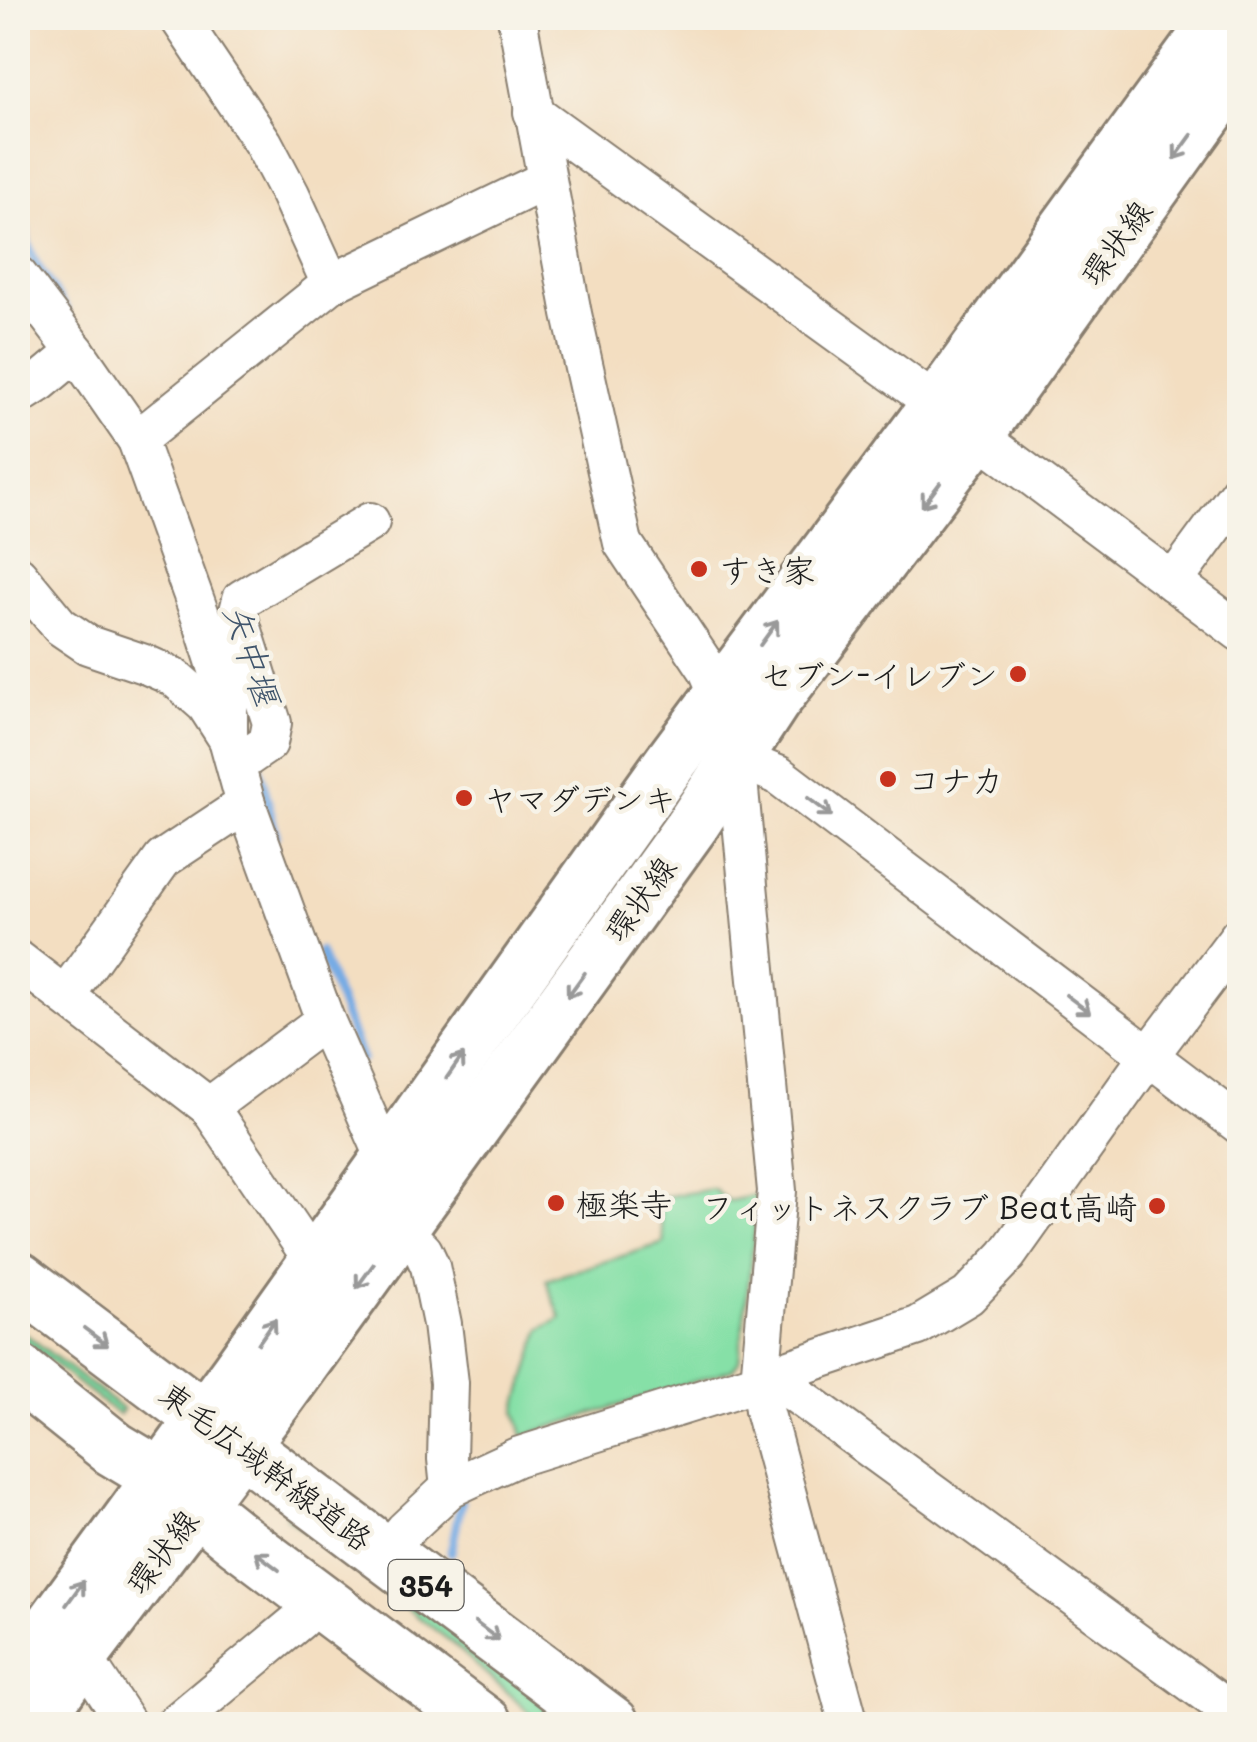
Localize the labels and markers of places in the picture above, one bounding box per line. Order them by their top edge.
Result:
place label: すき家 [719,548,815,590]
marker: すき家 [688,558,710,580]
place label: セブン-イレブン [760,653,998,695]
marker: セブン-イレブン [1007,663,1029,685]
place label: コナカ [908,758,1004,800]
marker: コナカ [877,768,899,790]
place label: ヤマダデンキ [484,777,676,819]
marker: ヤマダデンキ [453,787,475,809]
place label: 極楽寺 [576,1182,672,1224]
place label: フィットネスクラブ Beat高崎 [702,1185,1137,1227]
marker: 極楽寺 [545,1192,567,1214]
marker: フィットネスクラブ Beat高崎 [1146,1195,1168,1217]

